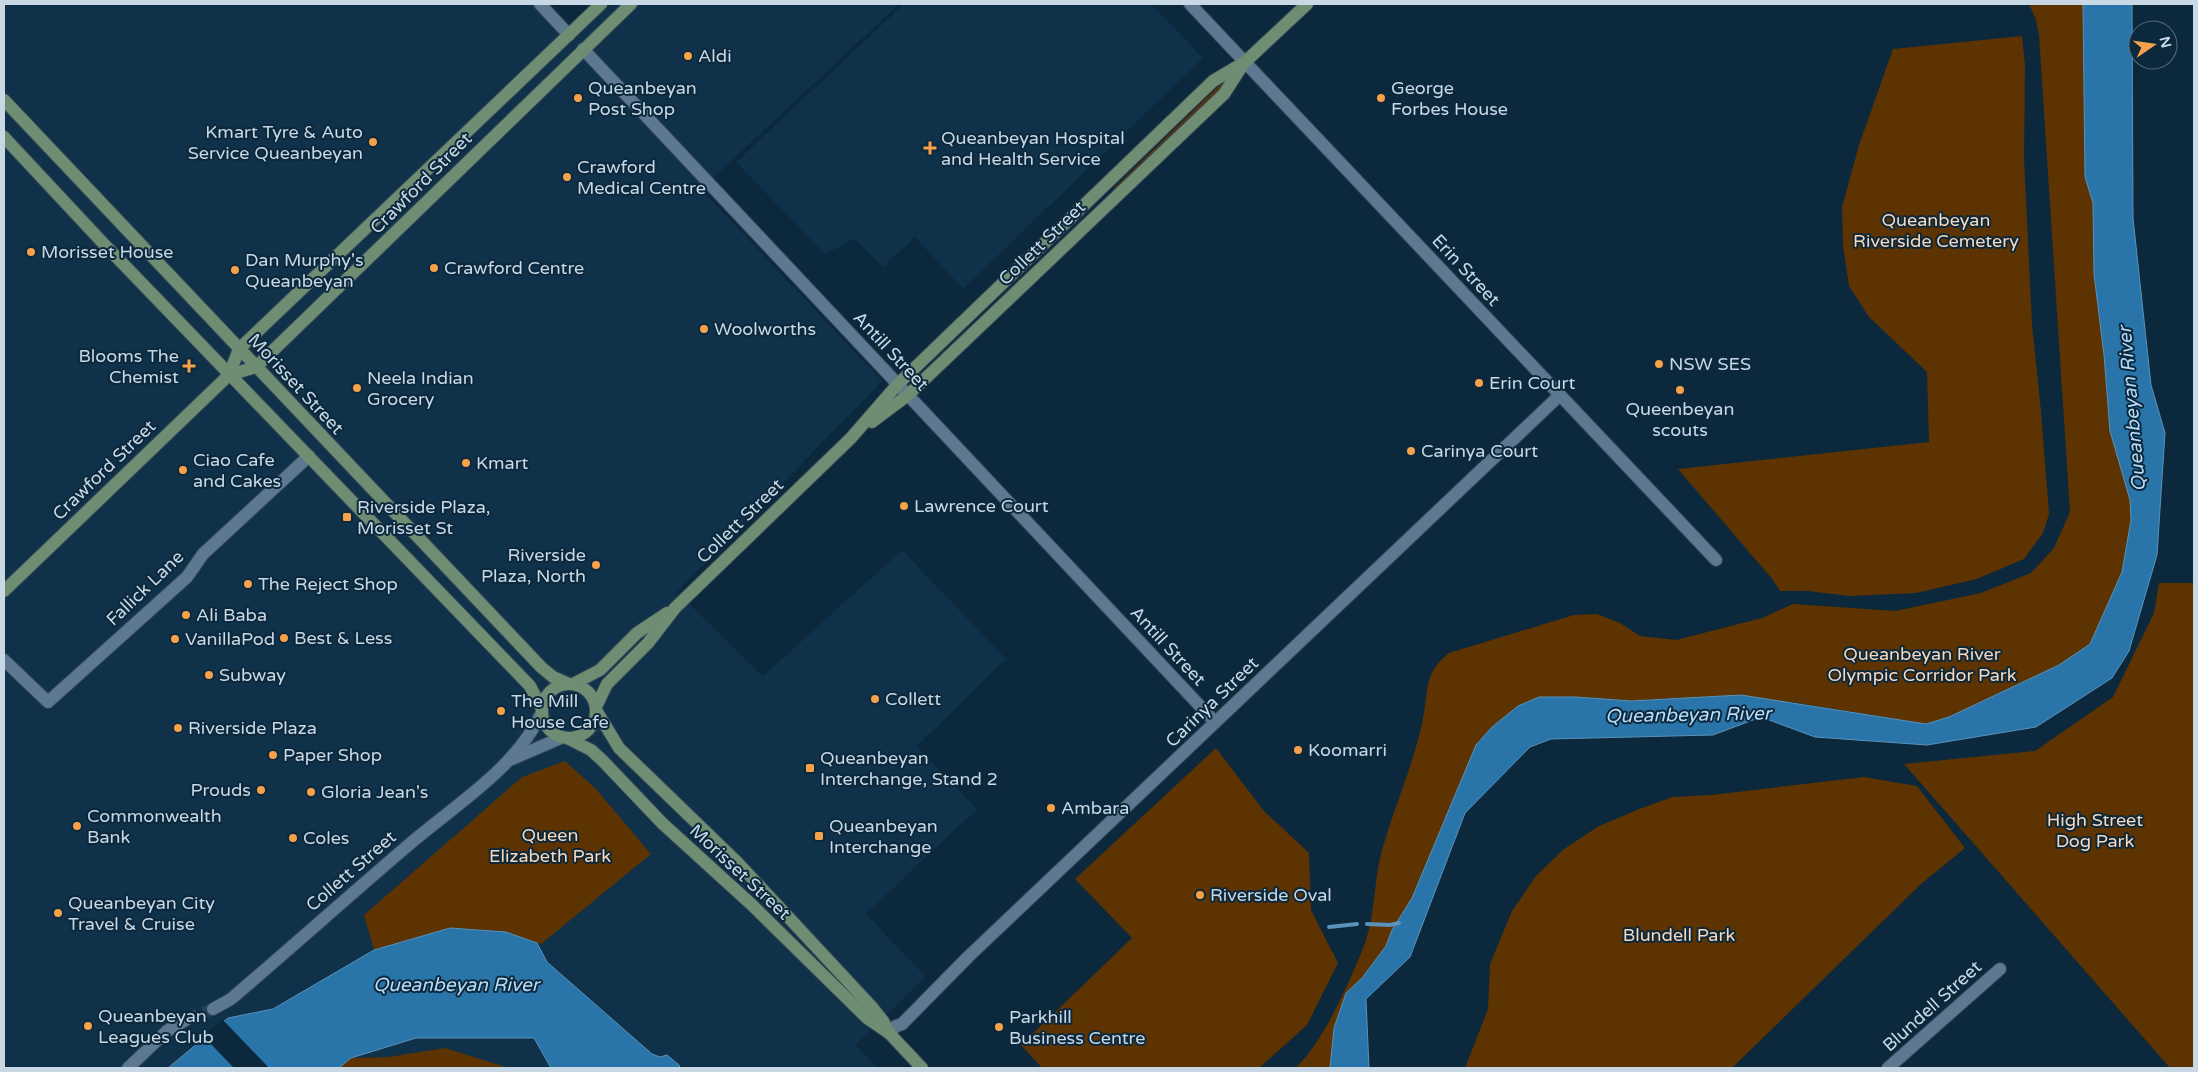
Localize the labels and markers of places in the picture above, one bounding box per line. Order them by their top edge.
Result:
place label: Aldi [698,45,732,67]
marker: Aldi [682,50,694,62]
place label: Queanbeyan Post Shop [588,77,697,120]
place label: George Forbes House [1391,77,1508,120]
marker: Queanbeyan Post Shop [572,92,584,104]
marker: George Forbes House [1375,92,1387,104]
place label: Kmart Tyre & Auto Service Queanbeyan [188,121,363,164]
place label: Queanbeyan Hospital and Health Service [941,127,1125,170]
marker: Kmart Tyre & Auto Service Queanbeyan [367,136,379,148]
marker: Queanbeyan Hospital and Health Service [923,141,937,155]
place label: Crawford Medical Centre [577,156,706,199]
marker: Crawford Medical Centre [561,171,573,183]
place label: Morisset House [41,241,174,263]
marker: Morisset House [25,246,37,258]
place label: Dan Murphy's Queanbeyan [245,249,364,292]
place label: Crawford Centre [444,257,584,279]
marker: Crawford Centre [428,262,440,274]
marker: Dan Murphy's Queanbeyan [229,264,241,276]
place label: Woolworths [714,318,816,340]
marker: Woolworths [698,323,710,335]
place label: Blooms The Chemist [78,345,179,388]
place label: NSW SES [1669,353,1751,375]
marker: NSW SES [1653,358,1665,370]
marker: Blooms The Chemist [183,360,195,372]
place label: Neela Indian Grocery [367,367,474,410]
place label: Erin Court [1489,372,1575,394]
marker: Erin Court [1473,377,1485,389]
marker: Neela Indian Grocery [351,382,363,394]
marker: Queenbeyan scouts [1674,384,1686,396]
place label: Queenbeyan scouts [1626,398,1734,441]
place label: Carinya Court [1421,440,1538,462]
marker: Carinya Court [1405,445,1417,457]
place label: Ciao Cafe and Cakes [193,449,281,492]
place label: Kmart [476,452,529,474]
marker: Kmart [460,457,472,469]
marker: Ciao Cafe and Cakes [177,464,189,476]
place label: Lawrence Court [914,495,1049,517]
place label: Riverside Plaza, Morisset St [357,496,491,539]
marker: Lawrence Court [898,500,910,512]
marker: Riverside Plaza, Morisset St [341,511,353,523]
place label: Riverside Plaza, North [481,544,586,587]
marker: Riverside Plaza, North [590,559,602,571]
place label: The Reject Shop [258,573,398,595]
marker: The Reject Shop [242,578,254,590]
place label: Ali Baba [196,604,267,626]
marker: Ali Baba [180,609,192,621]
place label: Best & Less [294,627,392,649]
place label: VanillaPod [185,628,275,650]
marker: Best & Less [278,632,290,644]
marker: VanillaPod [169,633,181,645]
place label: Subway [219,664,286,686]
marker: Subway [203,669,215,681]
place label: Collett [885,688,941,710]
place label: The Mill House Cafe [511,690,609,733]
marker: Collett [869,693,881,705]
marker: The Mill House Cafe [495,705,507,717]
place label: Riverside Plaza [188,717,317,739]
marker: Riverside Plaza [172,722,184,734]
place label: Koomarri [1308,739,1387,761]
place label: Paper Shop [283,744,382,766]
marker: Koomarri [1292,744,1304,756]
place label: Queanbeyan Interchange, Stand 2 [820,747,998,790]
marker: Paper Shop [267,749,279,761]
marker: Queanbeyan Interchange, Stand 2 [804,762,816,774]
place label: Prouds [191,779,251,801]
place label: Gloria Jean's [321,781,429,803]
marker: Prouds [255,784,267,796]
marker: Gloria Jean's [305,786,317,798]
place label: Ambara [1061,797,1129,819]
marker: Ambara [1045,802,1057,814]
place label: Commonwealth Bank [87,805,222,848]
place label: Queanbeyan Interchange [829,815,938,858]
marker: Commonwealth Bank [71,820,83,832]
place label: Coles [303,827,349,849]
marker: Queanbeyan Interchange [813,830,825,842]
marker: Coles [287,832,299,844]
place label: Riverside Oval [1210,884,1332,906]
marker: Riverside Oval [1194,889,1206,901]
place label: Queanbeyan City Travel & Cruise [68,892,215,935]
marker: Queanbeyan City Travel & Cruise [52,907,64,919]
place label: Queanbeyan Leagues Club [98,1005,214,1048]
place label: Parkhill Business Centre [1009,1006,1145,1049]
marker: Queanbeyan Leagues Club [82,1020,94,1032]
marker: Parkhill Business Centre [993,1021,1005,1033]

